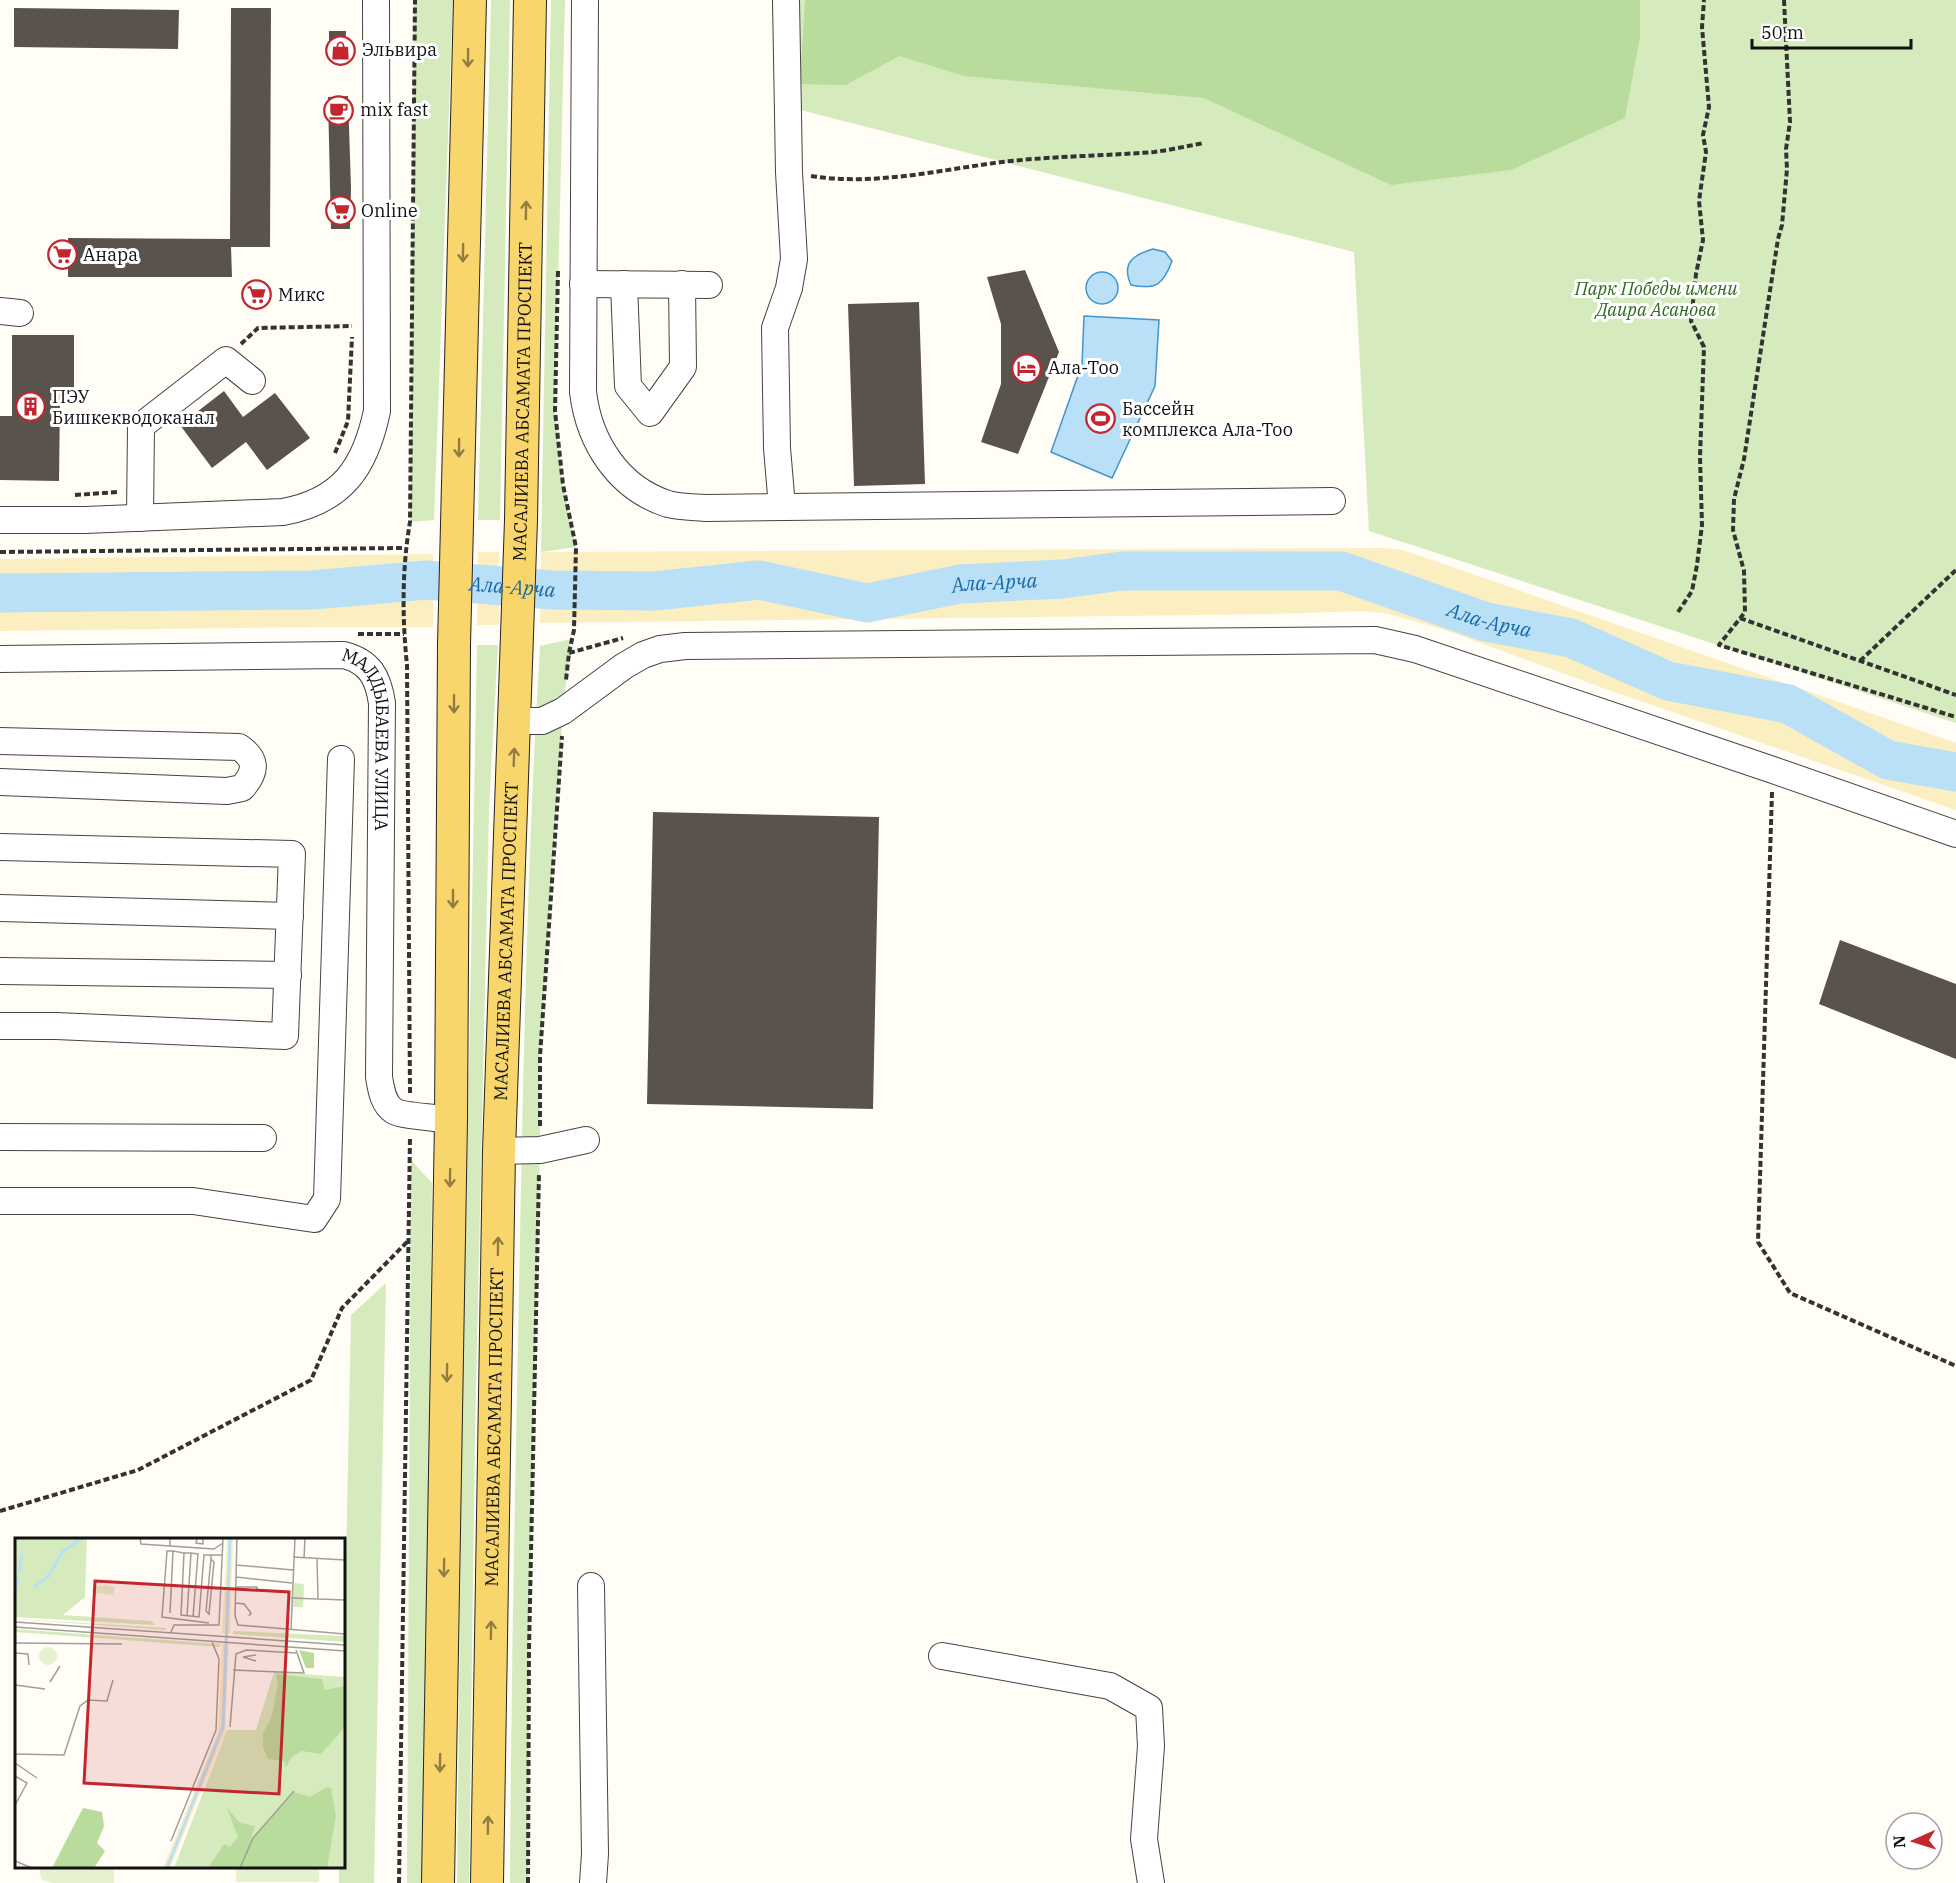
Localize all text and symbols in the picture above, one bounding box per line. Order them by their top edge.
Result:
scale bar [1752,12,1911,50]
text: 50 m [1761,21,1804,44]
shop icon: Эльвира [325,34,357,66]
place label: Эльвира [362,38,437,61]
one-way arrow [463,48,474,68]
cafe icon: mix fast [323,94,355,126]
place label: mix fast [360,98,428,121]
supermarket icon: Online [324,195,356,227]
place label: Online [361,199,418,222]
one-way arrow [521,200,532,220]
supermarket icon: Анара [46,239,78,271]
street label: МАСАЛИЕВА АБСАМАТА ПРОСПЕКТ [508,241,537,562]
place label: Анара [83,243,138,266]
one-way arrow [458,243,469,263]
park label: Парк Победы имени Даира Асанова [1574,277,1738,321]
supermarket icon: Микс [241,279,273,311]
place label: Микс [278,283,325,306]
hotel icon: Ала-Тоо [1011,352,1043,384]
place label: Ала-Тоо [1048,356,1119,379]
place label: ПЭУ Бишкекводоканал [52,385,215,429]
building icon: ПЭУ Бишкекводоканал [15,391,47,423]
place label: Бассейн комплекса Ала-Тоо [1122,397,1293,441]
sports icon: Бассейн комплекса Ала-Тоо [1085,403,1117,435]
one-way arrow [453,438,464,458]
water label: Ала-Арча [946,566,1038,599]
water label: Ала-Арча [466,569,557,603]
water label: Ала-Арча [1442,595,1534,643]
street label: МАЛДЫБАЕВА УЛИЦА [339,643,394,832]
one-way arrow [448,693,460,713]
one-way arrow [508,747,520,767]
street label: МАСАЛИЕВА АБСАМАТА ПРОСПЕКТ [489,781,523,1101]
one-way arrow [447,888,459,908]
one-way arrow [445,1168,456,1188]
one-way arrow [492,1236,503,1256]
street label: МАСАЛИЕВА АБСАМАТА ПРОСПЕКТ [480,1267,508,1587]
one-way arrow [441,1363,453,1383]
inset map [15,1538,345,1868]
one-way arrow [438,1558,450,1578]
one-way arrow [486,1620,497,1640]
one-way arrow [435,1753,446,1773]
north arrow [1884,1811,1944,1871]
one-way arrow [482,1815,494,1835]
text: N [1889,1835,1909,1849]

